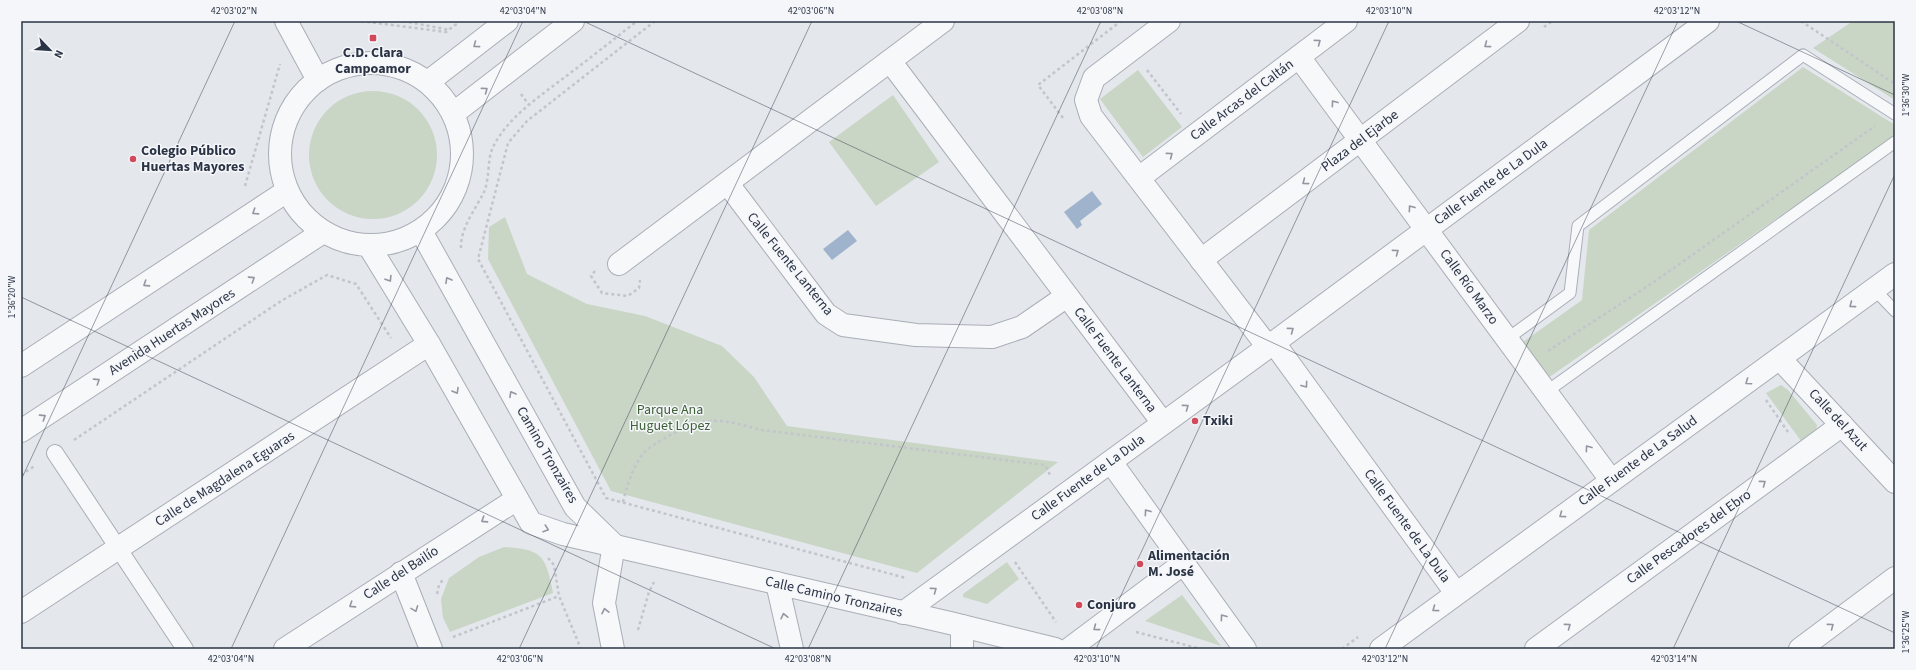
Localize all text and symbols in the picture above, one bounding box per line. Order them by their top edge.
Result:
text: 42°03'02"N [211,4,257,18]
text: 42°03'04"N [500,4,546,18]
text: 42°03'06"N [788,4,834,18]
text: 42°03'08"N [1077,4,1123,18]
text: 42°03'10"N [1366,4,1412,18]
text: 42°03'12"N [1654,4,1700,18]
north arrow [30,30,70,70]
marker: C.D. Clara Campoamor [368,33,378,43]
one-way arrow [473,40,480,47]
one-way arrow [1314,40,1321,47]
one-way arrow [1484,40,1491,47]
place label: C.D. Clara Campoamor [335,43,411,79]
text: N [50,48,67,61]
street label: Calle Arcas del Caltán [1186,54,1298,146]
text: 1°36'30"W [1899,73,1913,116]
one-way arrow [480,87,487,94]
one-way arrow [1332,101,1339,108]
street label: Plaza del Ejarbe [1317,105,1403,177]
street label: Calle Fuente de La Dula [1430,134,1552,230]
place label: Colegio Público Huertas Mayores [141,141,245,177]
one-way arrow [1165,153,1172,160]
marker: Colegio Público Huertas Mayores [128,154,138,164]
one-way arrow [1302,177,1309,185]
one-way arrow [1409,206,1416,213]
one-way arrow [252,207,259,215]
street label: Calle Fuente Lanterna [742,208,838,320]
street label: Calle Río Marzo [1435,245,1503,329]
one-way arrow [1391,250,1398,257]
text: 1°36'20"W [5,275,19,318]
one-way arrow [384,275,392,282]
one-way arrow [248,276,255,284]
one-way arrow [446,277,453,284]
one-way arrow [143,279,150,287]
street label: Avenida Huertas Mayores [105,283,239,380]
one-way arrow [1850,300,1857,307]
street label: Calle Fuente Lanterna [1069,303,1161,417]
one-way arrow [1287,327,1294,334]
one-way arrow [1745,377,1752,384]
one-way arrow [93,378,100,386]
one-way arrow [1300,381,1307,388]
street label: Calle del Azut [1804,384,1872,456]
one-way arrow [451,387,458,394]
one-way arrow [509,391,516,398]
park label: Parque Ana Huguet López [630,400,710,436]
street label: Camino Tronzaires [511,403,583,507]
one-way arrow [1182,404,1189,411]
place label: Txiki [1203,411,1233,431]
street label: Calle Fuente de La Salud [1574,411,1702,511]
one-way arrow [39,414,46,421]
marker: Txiki [1190,416,1200,426]
street label: Calle de Magdalena Eguaras [151,426,299,532]
street label: Calle Fuente de La Dula [1027,430,1149,526]
one-way arrow [1585,446,1592,453]
street label: Calle Fuente de La Dula [1359,465,1455,587]
one-way arrow [1759,481,1766,488]
street label: Calle Pescadores del Ebro [1623,485,1755,589]
one-way arrow [1145,509,1152,516]
one-way arrow [1560,510,1567,517]
one-way arrow [482,515,489,522]
one-way arrow [543,524,550,532]
street label: Calle del Bailío [359,541,443,605]
place label: Alimentación M. José [1147,546,1230,582]
marker: Alimentación M. José [1135,559,1145,569]
street label: Calle Camino Tronzaires [763,571,905,623]
one-way arrow [930,587,937,595]
place label: Conjuro [1087,595,1136,615]
one-way arrow [349,600,356,608]
marker: Conjuro [1074,600,1084,610]
one-way arrow [1433,604,1440,611]
one-way arrow [411,606,419,613]
one-way arrow [602,608,610,614]
text: 1°36'25"W [1899,610,1913,653]
one-way arrow [781,613,789,619]
one-way arrow [1221,615,1228,622]
one-way arrow [1564,623,1571,631]
one-way arrow [1827,623,1834,630]
one-way arrow [1094,624,1101,631]
text: 42°03'04"N [208,652,254,666]
text: 42°03'06"N [497,652,543,666]
text: 42°03'08"N [785,652,831,666]
text: 42°03'10"N [1074,652,1120,666]
text: 42°03'12"N [1362,652,1408,666]
text: 42°03'14"N [1651,652,1697,666]

